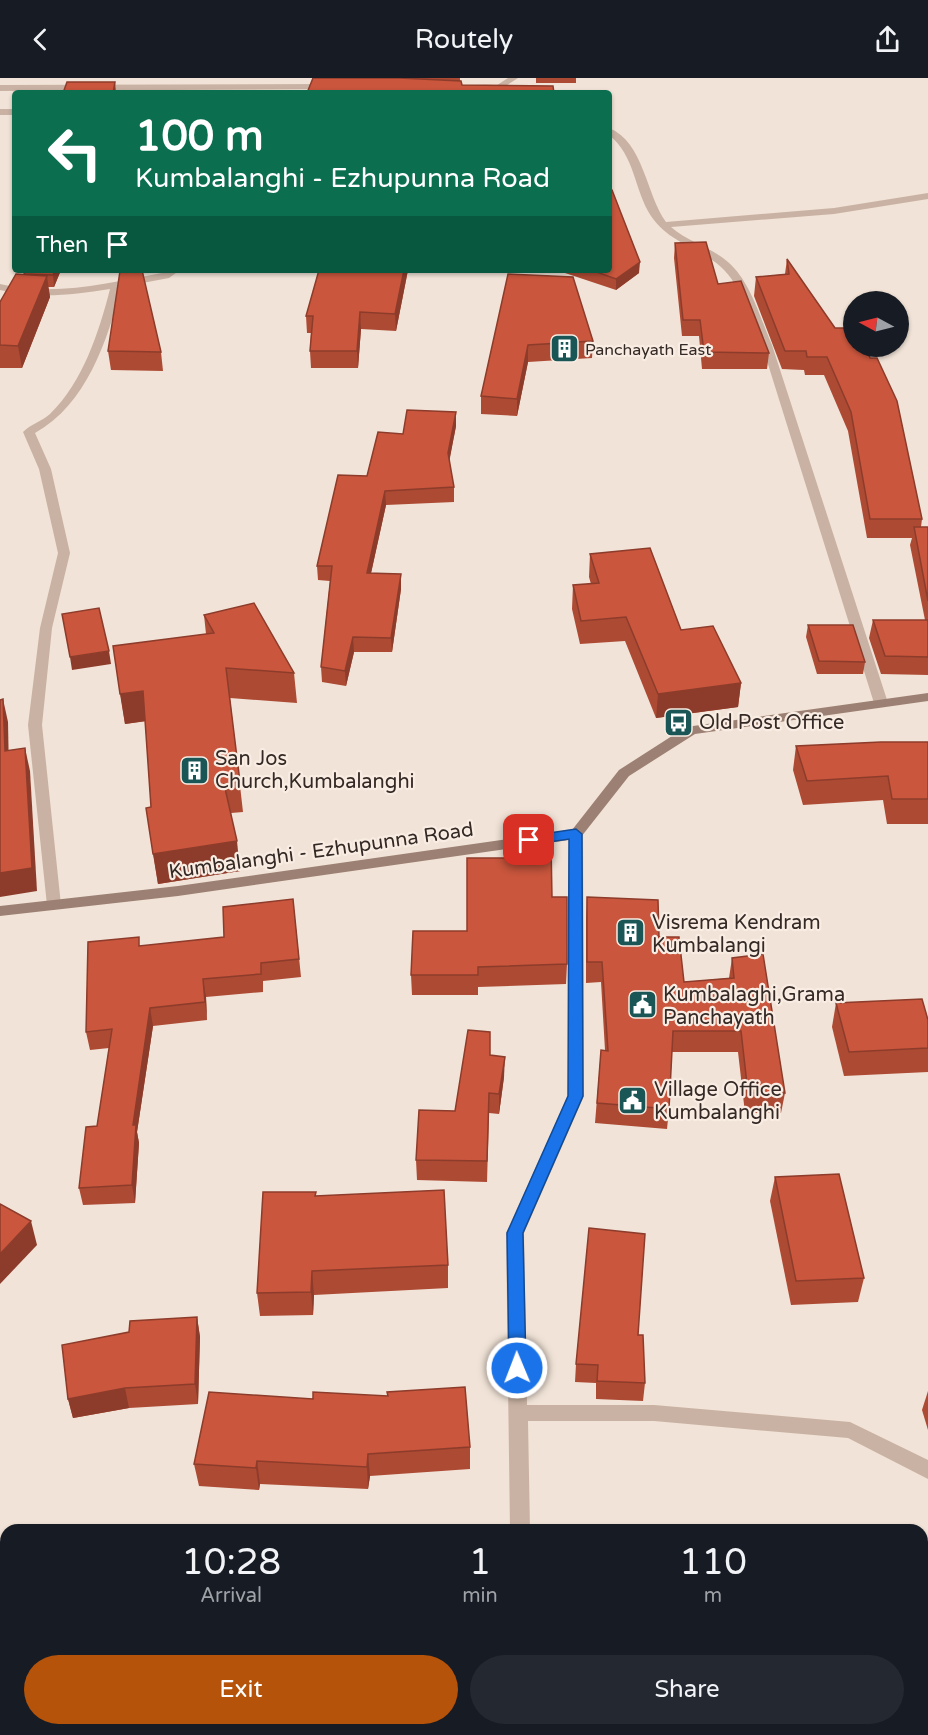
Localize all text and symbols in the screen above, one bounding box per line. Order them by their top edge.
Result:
icon: back [24,23,57,56]
text: Routely [415,23,513,56]
icon: share [871,23,904,56]
text: 100 m [135,111,264,162]
icon: left [36,114,114,192]
text: Kumbalanghi - Ezhupunna Road [135,162,550,195]
icon: arrive [101,228,134,261]
text: Then [36,232,89,258]
north arrow [843,291,909,357]
map controls [843,291,909,357]
building icon: Panchayath East [548,333,580,365]
place label: Panchayath East [585,340,711,360]
bus stop icon: Old Post Office [662,706,694,738]
place label: Old Post Office [699,711,844,735]
place label: San Jos Church,Kumbalanghi [215,747,415,794]
building icon: San Jos Church,Kumbalanghi [178,754,210,786]
pin [503,814,554,865]
street label: Kumbalanghi - Ezhupunna Road [167,818,475,884]
icon: arrive [512,823,545,856]
place label: Visrema Kendram Kumbalangi [652,911,821,958]
building icon: Visrema Kendram Kumbalangi [615,917,647,949]
place label: Kumbalaghi,Grama Panchayath [663,983,845,1030]
public building icon: Kumbalaghi,Grama Panchayath [626,989,658,1021]
place label: Village Office Kumbalanghi [654,1078,782,1125]
public building icon: Village Office Kumbalanghi [617,1084,649,1116]
position arrow [485,1336,549,1400]
text: 10:28 [181,1541,281,1584]
text: 1 [469,1541,491,1584]
text: 110 [679,1541,747,1584]
text: Arrival [200,1584,262,1608]
text: min [462,1584,498,1608]
text: m [704,1584,722,1608]
button: Exit [24,1655,458,1724]
button: Share [470,1655,904,1724]

